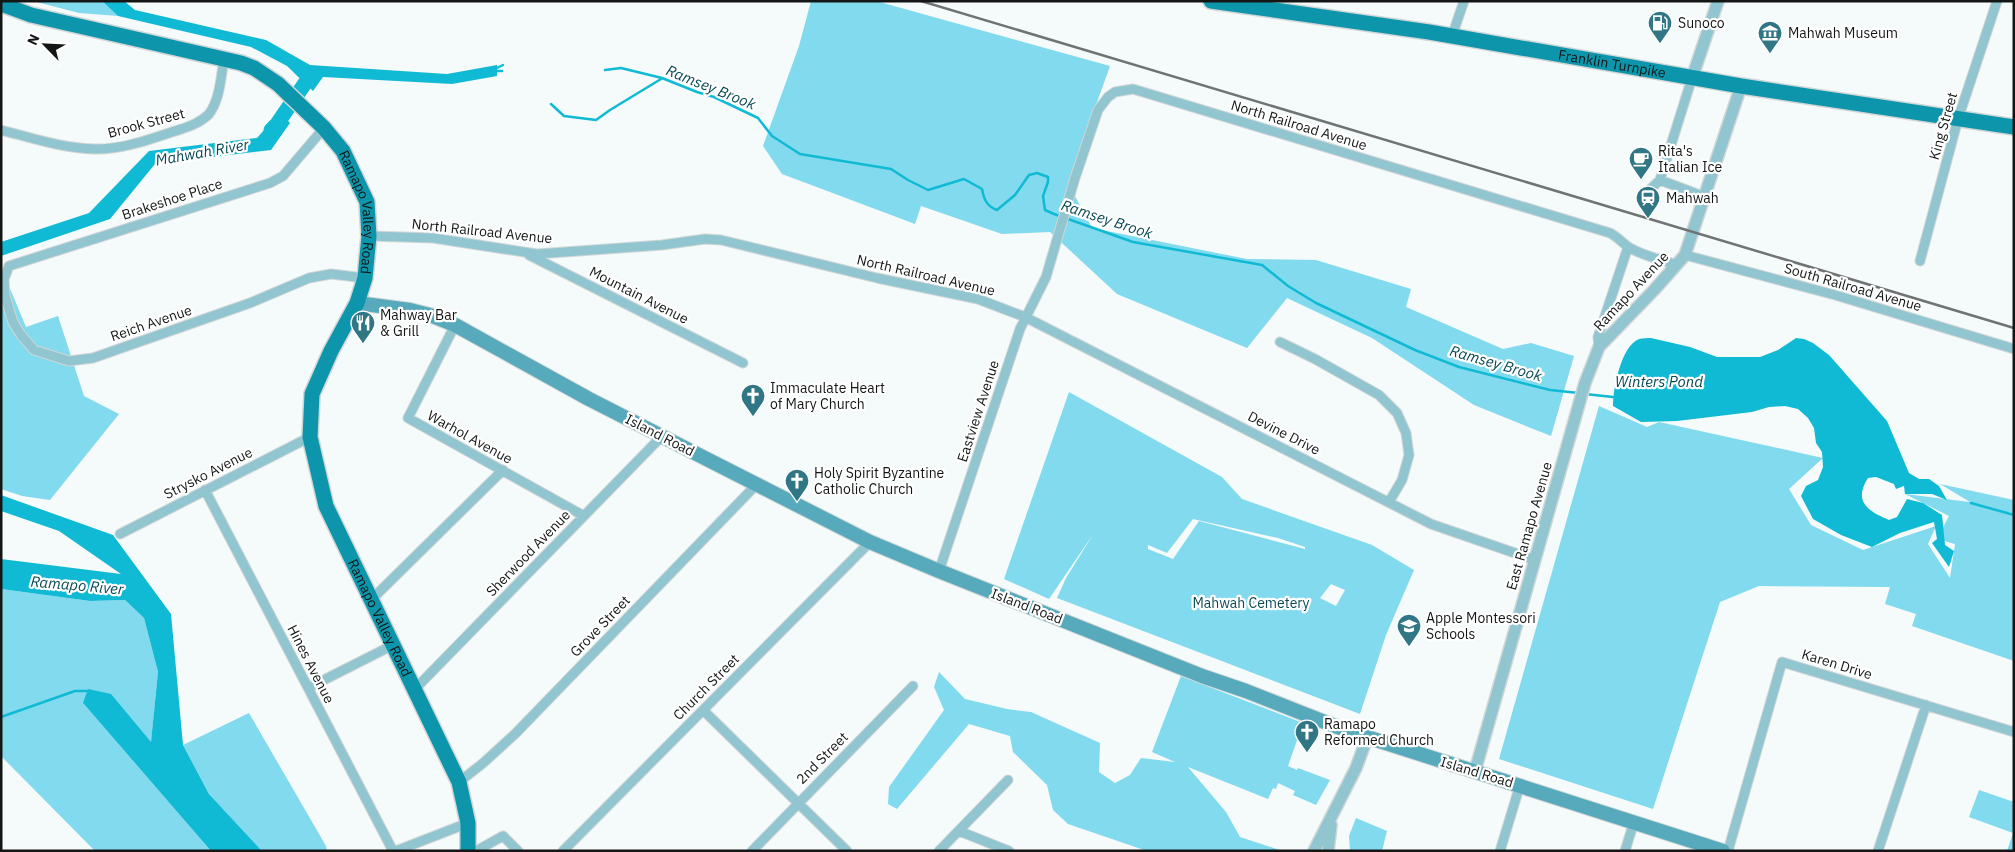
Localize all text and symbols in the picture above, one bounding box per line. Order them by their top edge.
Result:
fuel station icon: Sunoco [1647,10,1673,44]
place label: Sunoco [1678,14,1725,32]
north arrow [20,20,70,70]
museum icon: Mahwah Museum [1757,20,1783,54]
place label: Mahwah Museum [1788,24,1898,42]
text: N [23,31,43,48]
street label: Franklin Turnpike [1557,46,1668,82]
water label: Ramsey Brook [663,60,759,114]
street label: King Street [1925,90,1961,162]
street label: North Railroad Avenue [1229,96,1369,154]
street label: Brook Street [106,104,187,142]
water label: Mahwah River [154,134,251,170]
place label: Rita's Italian Ice [1658,142,1723,176]
cafe icon: Rita's Italian Ice [1628,146,1654,180]
street label: Ramapo Valley Road [335,147,378,275]
street label: Brakeshoe Place [120,174,225,224]
station icon: Mahwah [1635,185,1661,219]
place label: Mahwah [1666,189,1719,207]
water label: Ramsey Brook [1059,195,1155,243]
street label: North Railroad Avenue [411,215,553,247]
street label: Ramapo Avenue [1590,247,1673,334]
street label: North Railroad Avenue [855,250,997,300]
street label: South Railroad Avenue [1782,259,1924,315]
street label: Mountain Avenue [586,262,692,328]
street label: Reich Avenue [108,301,194,345]
place label: Mahway Bar & Grill [380,306,457,340]
restaurant icon: Mahway Bar & Grill [350,310,376,344]
water label: Ramsey Brook [1448,341,1544,385]
street label: Eastview Avenue [953,357,1003,464]
water label: Winters Pond [1615,372,1703,391]
place label: Immaculate Heart of Mary Church [770,379,885,413]
church icon: Immaculate Heart of Mary Church [740,383,766,417]
street label: Warhol Avenue [424,406,516,468]
street label: Devine Drive [1245,407,1323,459]
street label: Island Road [622,410,698,460]
street label: Strysko Avenue [161,443,256,503]
street label: East Ramapo Avenue [1502,460,1556,592]
place label: Holy Spirit Byzantine Catholic Church [814,464,945,498]
church icon: Holy Spirit Byzantine Catholic Church [784,468,810,502]
street label: Sherwood Avenue [482,506,574,600]
street label: Ramapo Valley Road [344,556,416,680]
water label: Ramapo River [30,571,125,599]
street label: Island Road [989,584,1065,628]
street label: Grove Street [566,591,634,661]
park label: Mahwah Cemetery [1192,594,1310,612]
place label: Apple Montessori Schools [1426,609,1536,643]
school or university icon: Apple Montessori Schools [1396,613,1422,647]
street label: Hines Avenue [283,622,339,707]
street label: Karen Drive [1800,645,1875,683]
street label: Church Street [669,650,743,724]
place label: Ramapo Reformed Church [1324,715,1434,749]
church icon: Ramapo Reformed Church [1294,719,1320,753]
street label: 2nd Street [792,728,852,788]
street label: Island Road [1438,752,1516,792]

